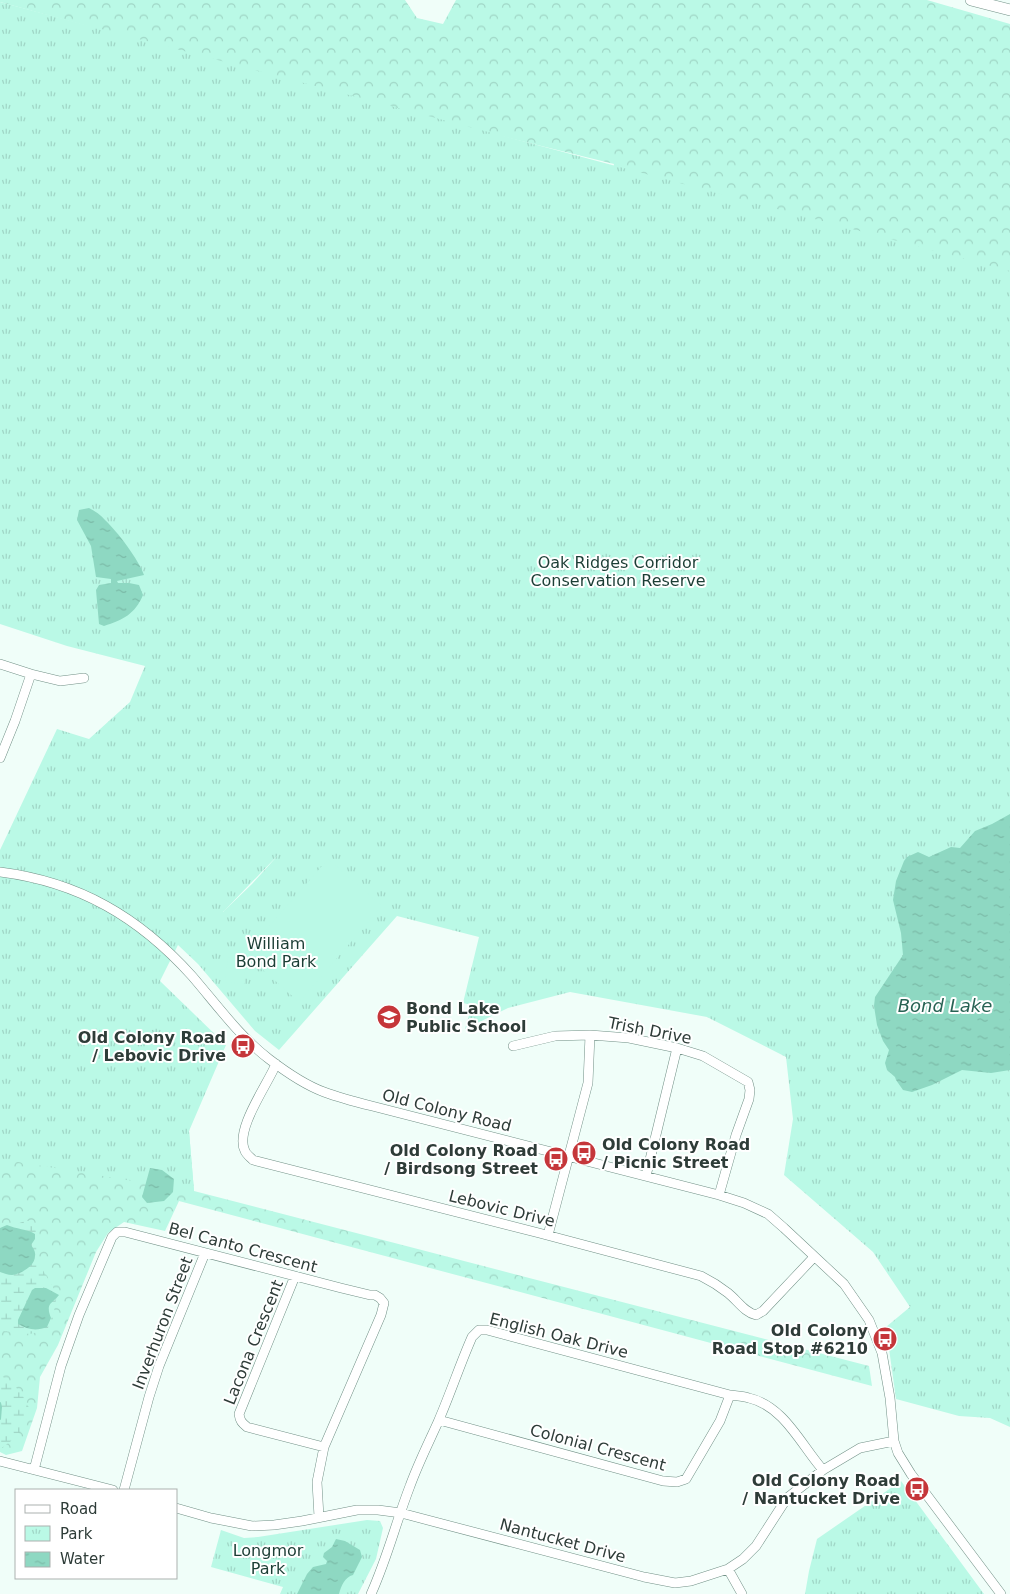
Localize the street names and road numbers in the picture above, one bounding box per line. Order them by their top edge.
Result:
street label: Trish Drive [606,1013,693,1048]
street label: Old Colony Road [380,1085,513,1136]
street label: Lebovic Drive [447,1186,557,1231]
street label: Bel Canto Crescent [166,1218,319,1276]
street label: Inverhuron Street [128,1254,197,1392]
street label: Lacona Crescent [220,1277,287,1407]
street label: English Oak Drive [488,1309,630,1362]
street label: Colonial Crescent [528,1420,668,1475]
street label: Nantucket Drive [498,1515,628,1566]

